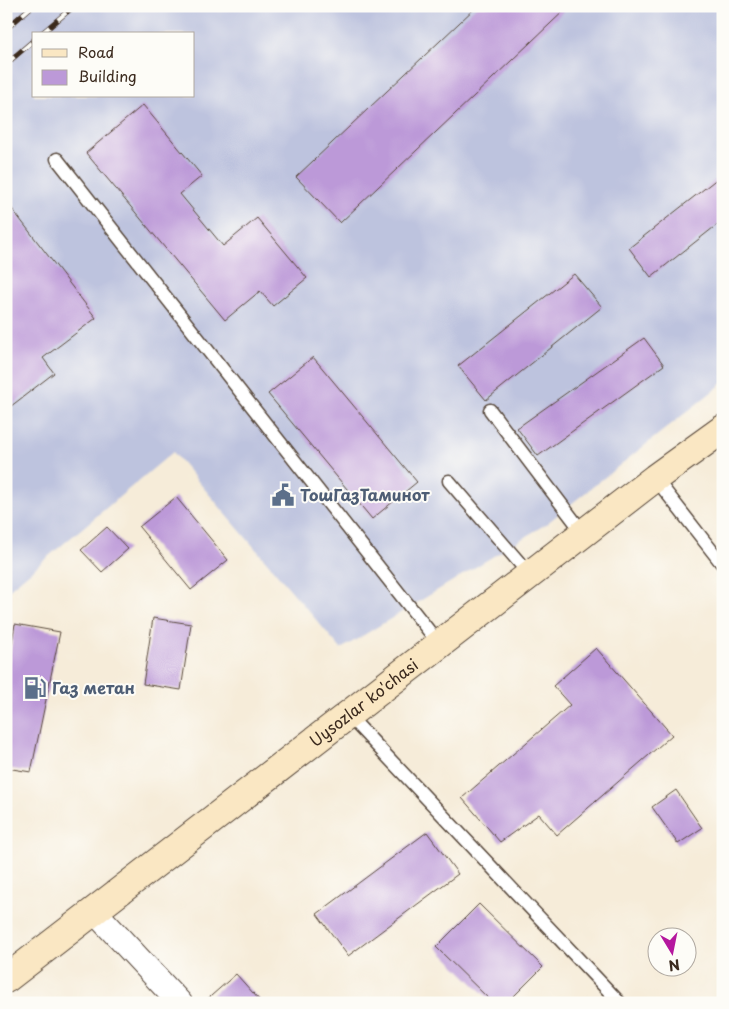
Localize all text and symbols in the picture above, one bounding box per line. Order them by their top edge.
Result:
legend [32,32,195,98]
text: Road [78,40,114,63]
text: Building [78,64,137,87]
public building icon: ТошГазТаминот [270,482,296,508]
place label: ТошГазТаминот [300,482,430,506]
street label: Uysozlar ko'chasi [304,652,423,752]
fuel station icon: Газ метан [22,675,48,701]
place label: Газ метан [52,675,135,699]
north arrow [646,926,696,976]
text: N [667,954,682,977]

